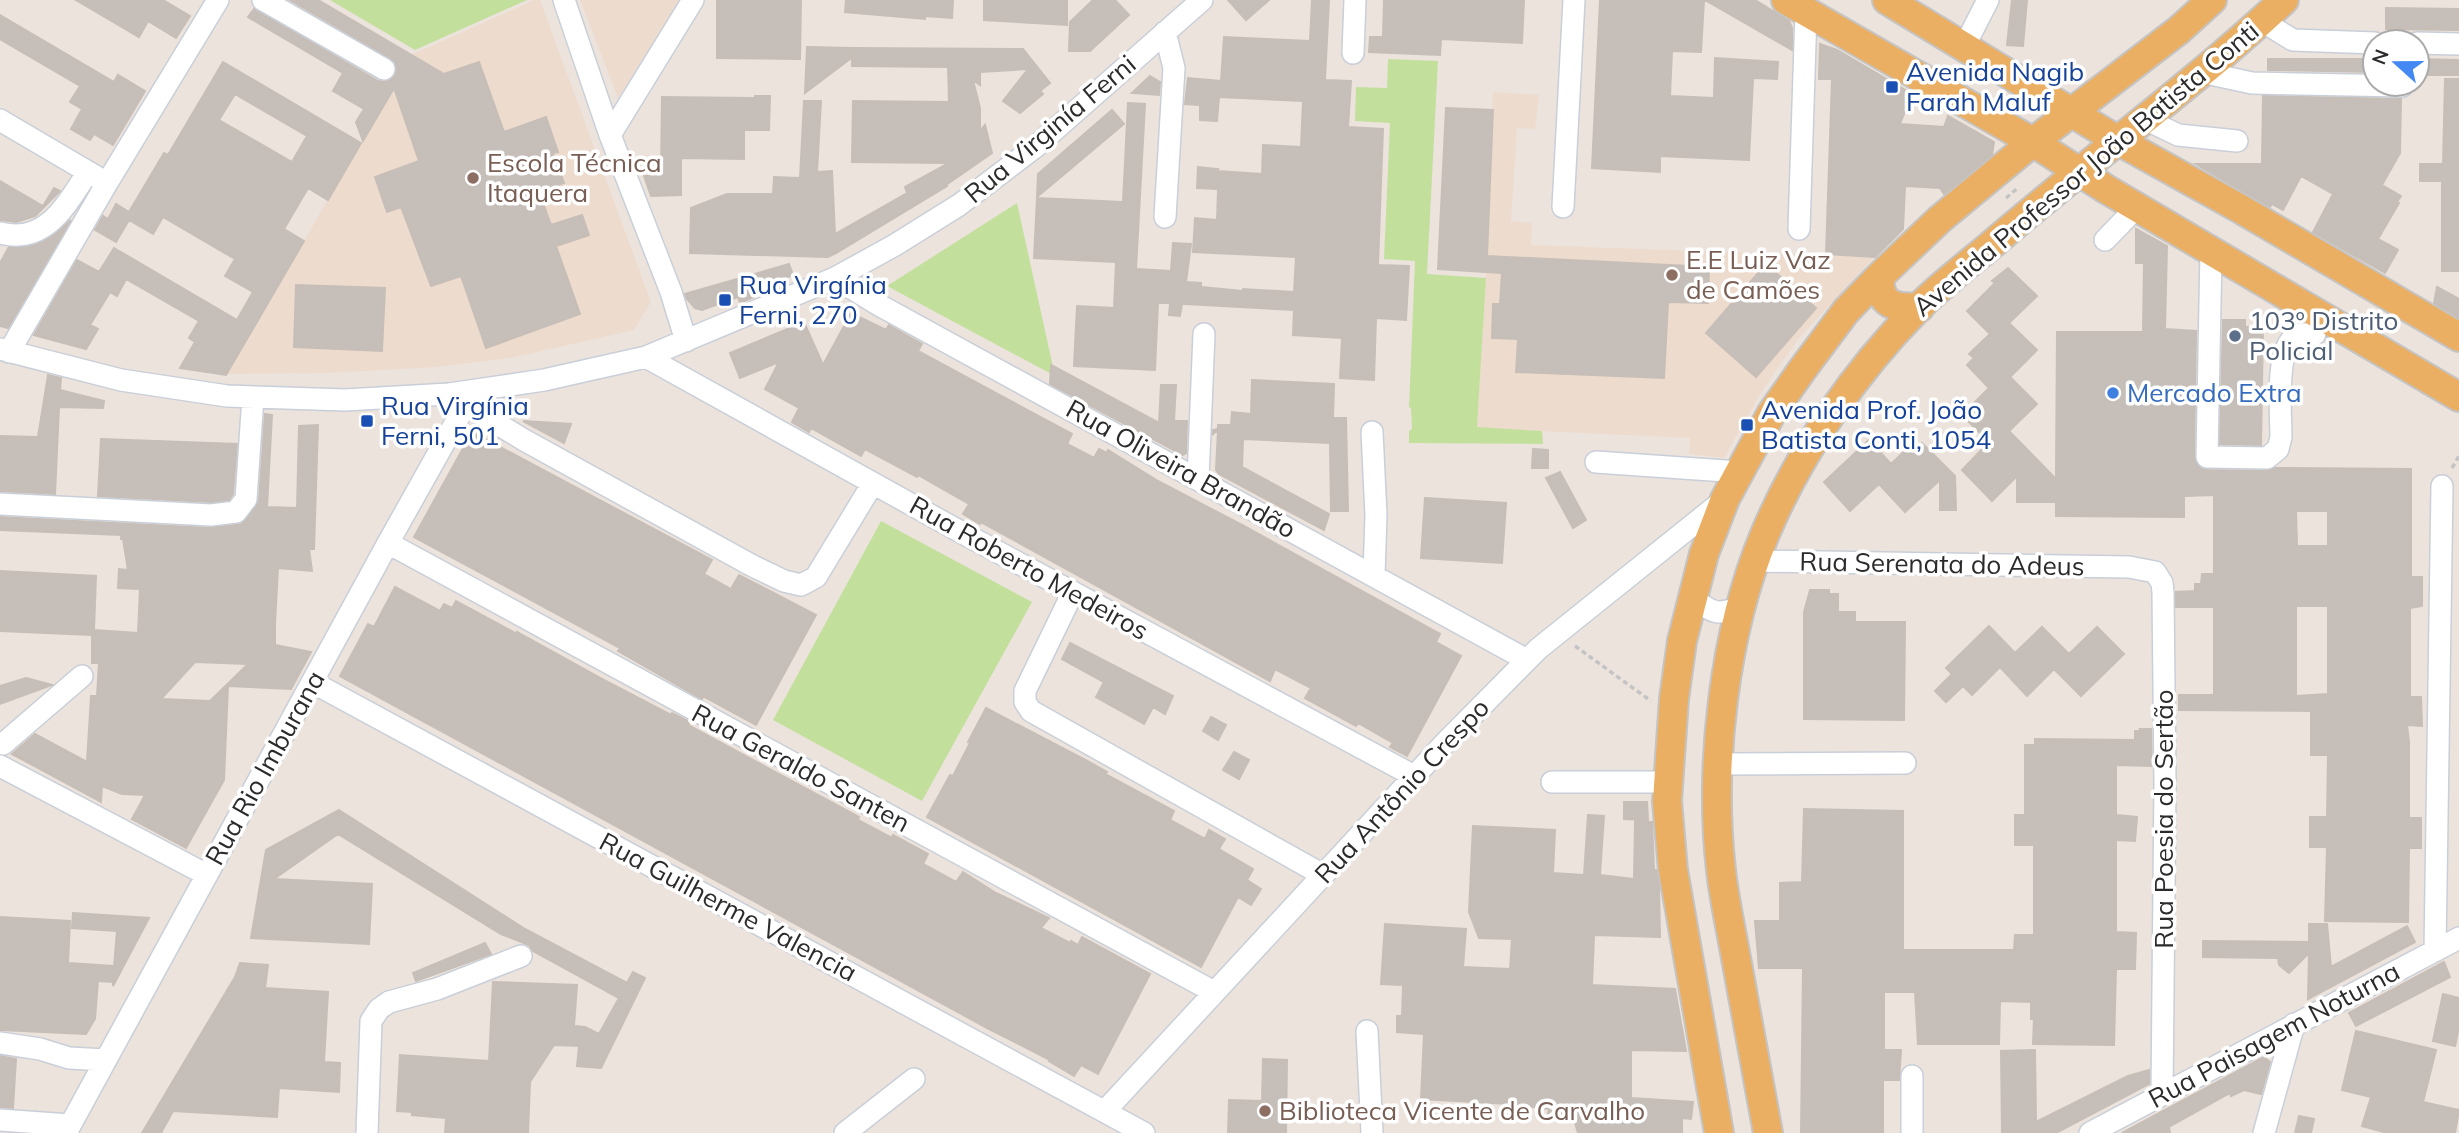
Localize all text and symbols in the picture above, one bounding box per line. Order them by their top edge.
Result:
street label: Avenida Professor João Batista Conti [1906,14,2265,323]
north arrow [2361,28,2431,98]
text: N [2366,46,2394,68]
street label: Rua Virginía Ferni [957,47,1142,210]
place label: Avenida Nagib Farah Maluf [1906,55,2084,118]
marker: Avenida Nagib Farah Maluf [1884,79,1900,95]
place label: Escola Técnica Itaquera [487,146,662,209]
marker: Escola Técnica Itaquera [465,170,481,186]
place label: E.E Luiz Vaz de Camões [1686,243,1831,306]
marker: E.E Luiz Vaz de Camões [1664,267,1680,283]
place label: Rua Virgínia Ferni, 270 [739,268,887,331]
marker: Rua Virgínia Ferni, 270 [717,292,733,308]
place label: 103º Distrito Policial [2249,304,2398,367]
marker: 103º Distrito Policial [2227,328,2243,344]
place label: Mercado Extra [2127,376,2302,409]
marker: Mercado Extra [2105,385,2121,401]
place label: Rua Virgínia Ferni, 501 [381,389,529,452]
street label: Rua Oliveira Brandão [1061,392,1302,545]
place label: Avenida Prof. João Batista Conti, 1054 [1761,393,1991,456]
marker: Rua Virgínia Ferni, 501 [359,413,375,429]
marker: Avenida Prof. João Batista Conti, 1054 [1739,417,1755,433]
street label: Rua Roberto Medeiros [904,488,1154,647]
street label: Rua Serenata do Adeus [1799,545,2085,582]
street label: Rua Rio Imburana [198,665,332,871]
street label: Rua Poesia do Sertão [2147,689,2180,949]
street label: Rua Antônio Crespo [1307,691,1496,890]
street label: Rua Geraldo Santen [687,696,916,839]
street label: Rua Guilherme Valencia [594,825,863,988]
street label: Rua Paisagem Noturna [2142,954,2405,1115]
place label: Biblioteca Vicente de Carvalho [1279,1094,1645,1127]
marker: Biblioteca Vicente de Carvalho [1257,1103,1273,1119]

